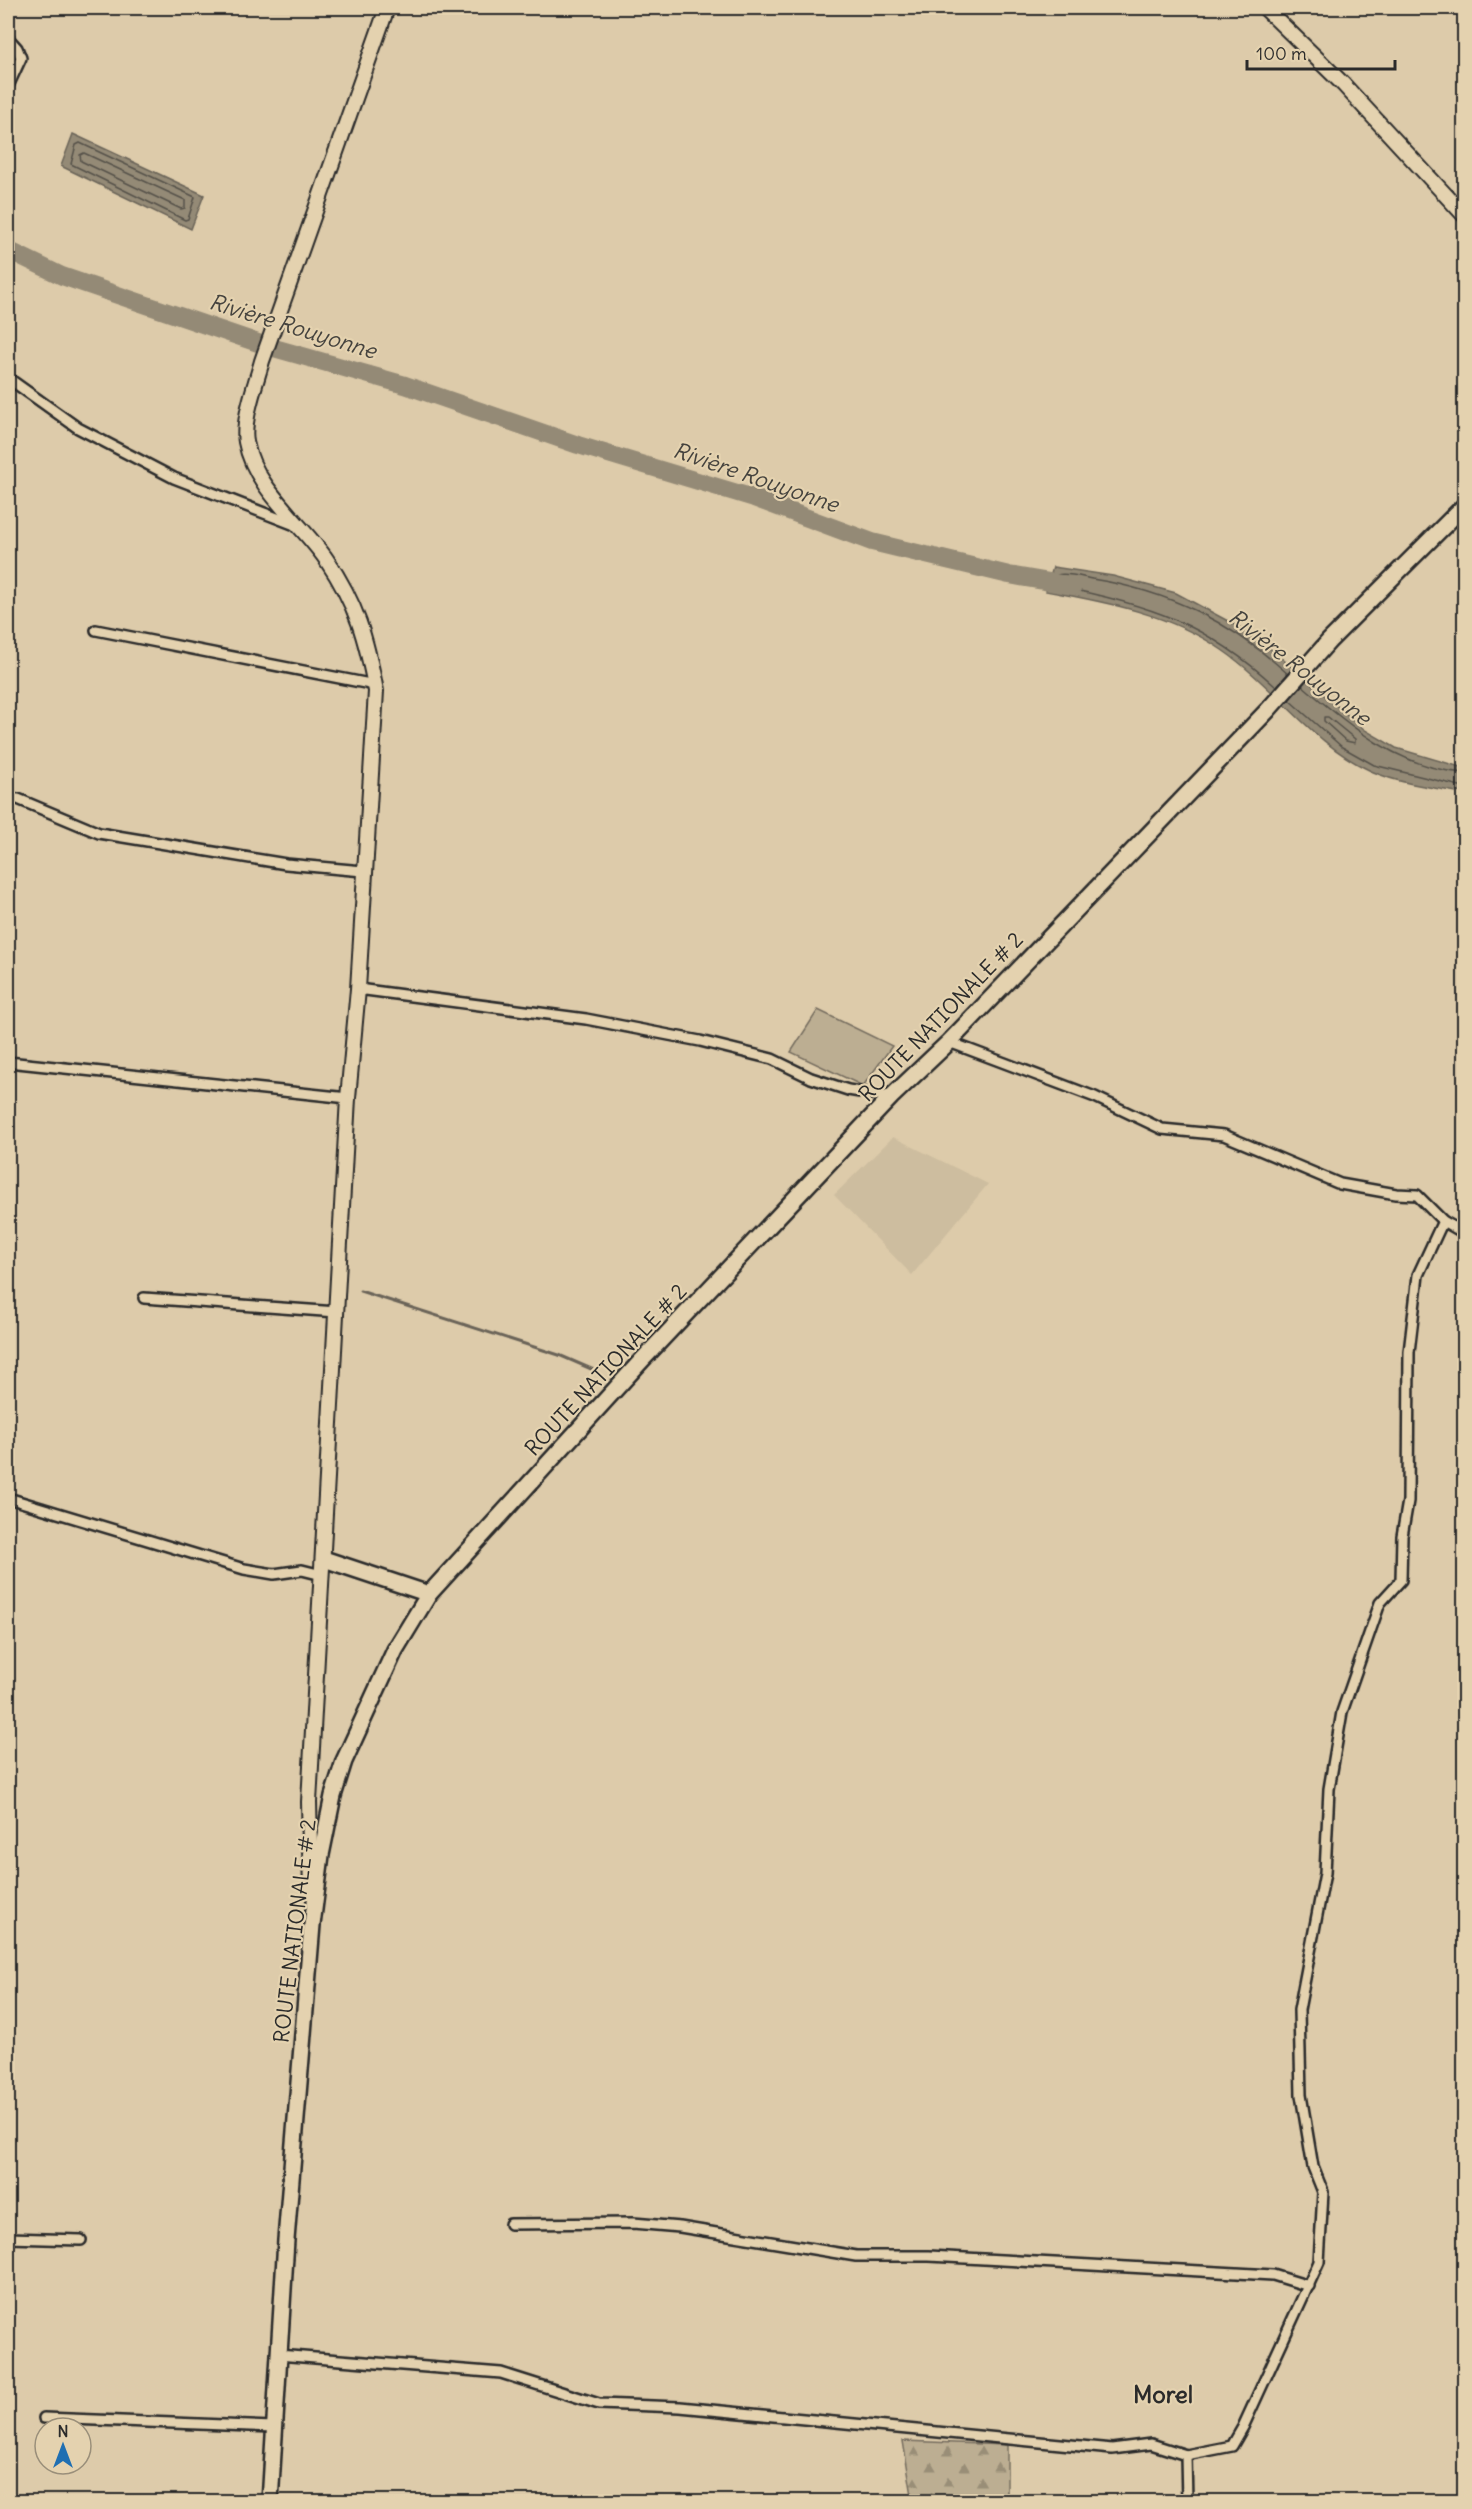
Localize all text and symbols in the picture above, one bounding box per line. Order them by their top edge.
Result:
scale bar [1247,33,1396,71]
text: 100 m [1256,42,1307,65]
water label: Rivière Rouyonne [206,287,382,365]
water label: Rivière Rouyonne [670,436,844,519]
water label: Rivière Rouyonne [1223,603,1378,733]
street label: ROUTE NATIONALE # 2 [853,926,1029,1107]
street label: ROUTE NATIONALE # 2 [519,1278,692,1461]
street label: ROUTE NATIONALE # 2 [267,1817,322,2044]
district label: Morel [1133,2379,1193,2409]
north arrow [33,2416,93,2476]
text: N [57,2421,69,2441]

